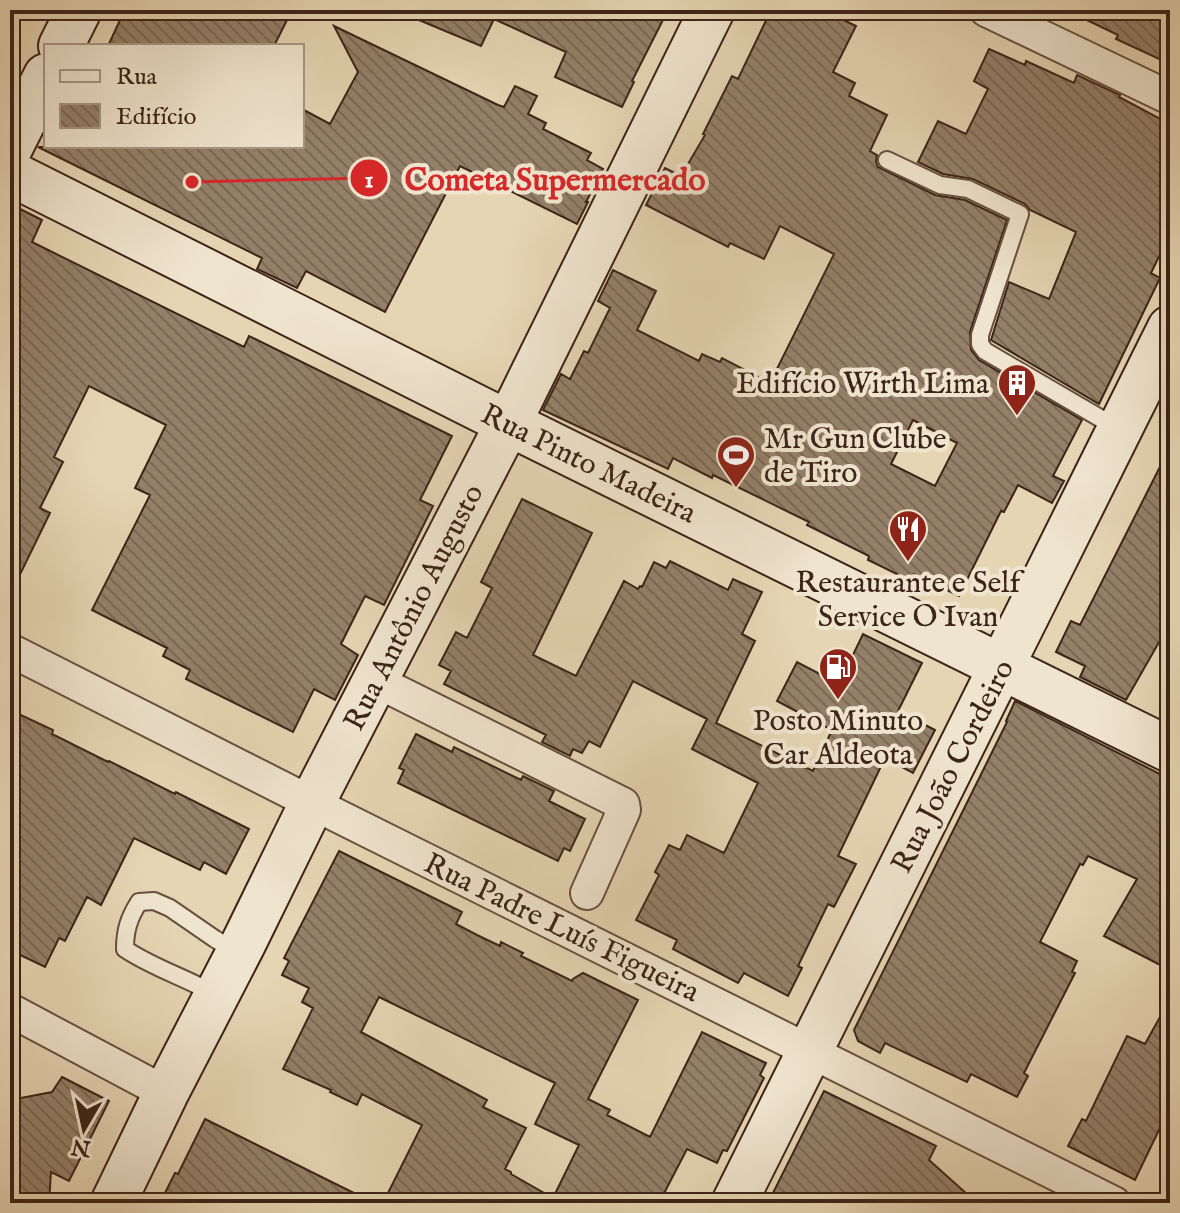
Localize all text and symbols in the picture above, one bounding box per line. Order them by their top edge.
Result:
legend [44,44,304,148]
text: Rua [116,62,158,93]
text: Edifício [116,102,196,133]
callout: Cometa Supermercado [349,150,721,206]
text: Cometa Supermercado [405,161,705,202]
text: 1 [365,165,374,196]
building icon: Edifício Wirth Lima [996,362,1038,417]
place label: Edifício Wirth Lima [736,366,989,404]
street label: Rua Pinto Madeira [474,396,702,533]
place label: Mr Gun Clube de Tiro [764,421,947,493]
sports icon: Mr Gun Clube de Tiro [715,434,757,489]
street label: Rua Antônio Augusto [336,478,493,737]
restaurant icon: Restaurante e Self Service O Ivan [887,508,929,563]
place label: Restaurante e Self Service O Ivan [796,565,1026,637]
fuel station icon: Posto Minuto Car Aldeota [817,646,859,701]
street label: Rua João Cordeiro [884,654,1024,880]
place label: Posto Minuto Car Aldeota [753,703,923,775]
street label: Rua Padre Luís Figueira [417,846,705,1012]
north arrow [44,1089,124,1169]
text: N [70,1131,94,1162]

